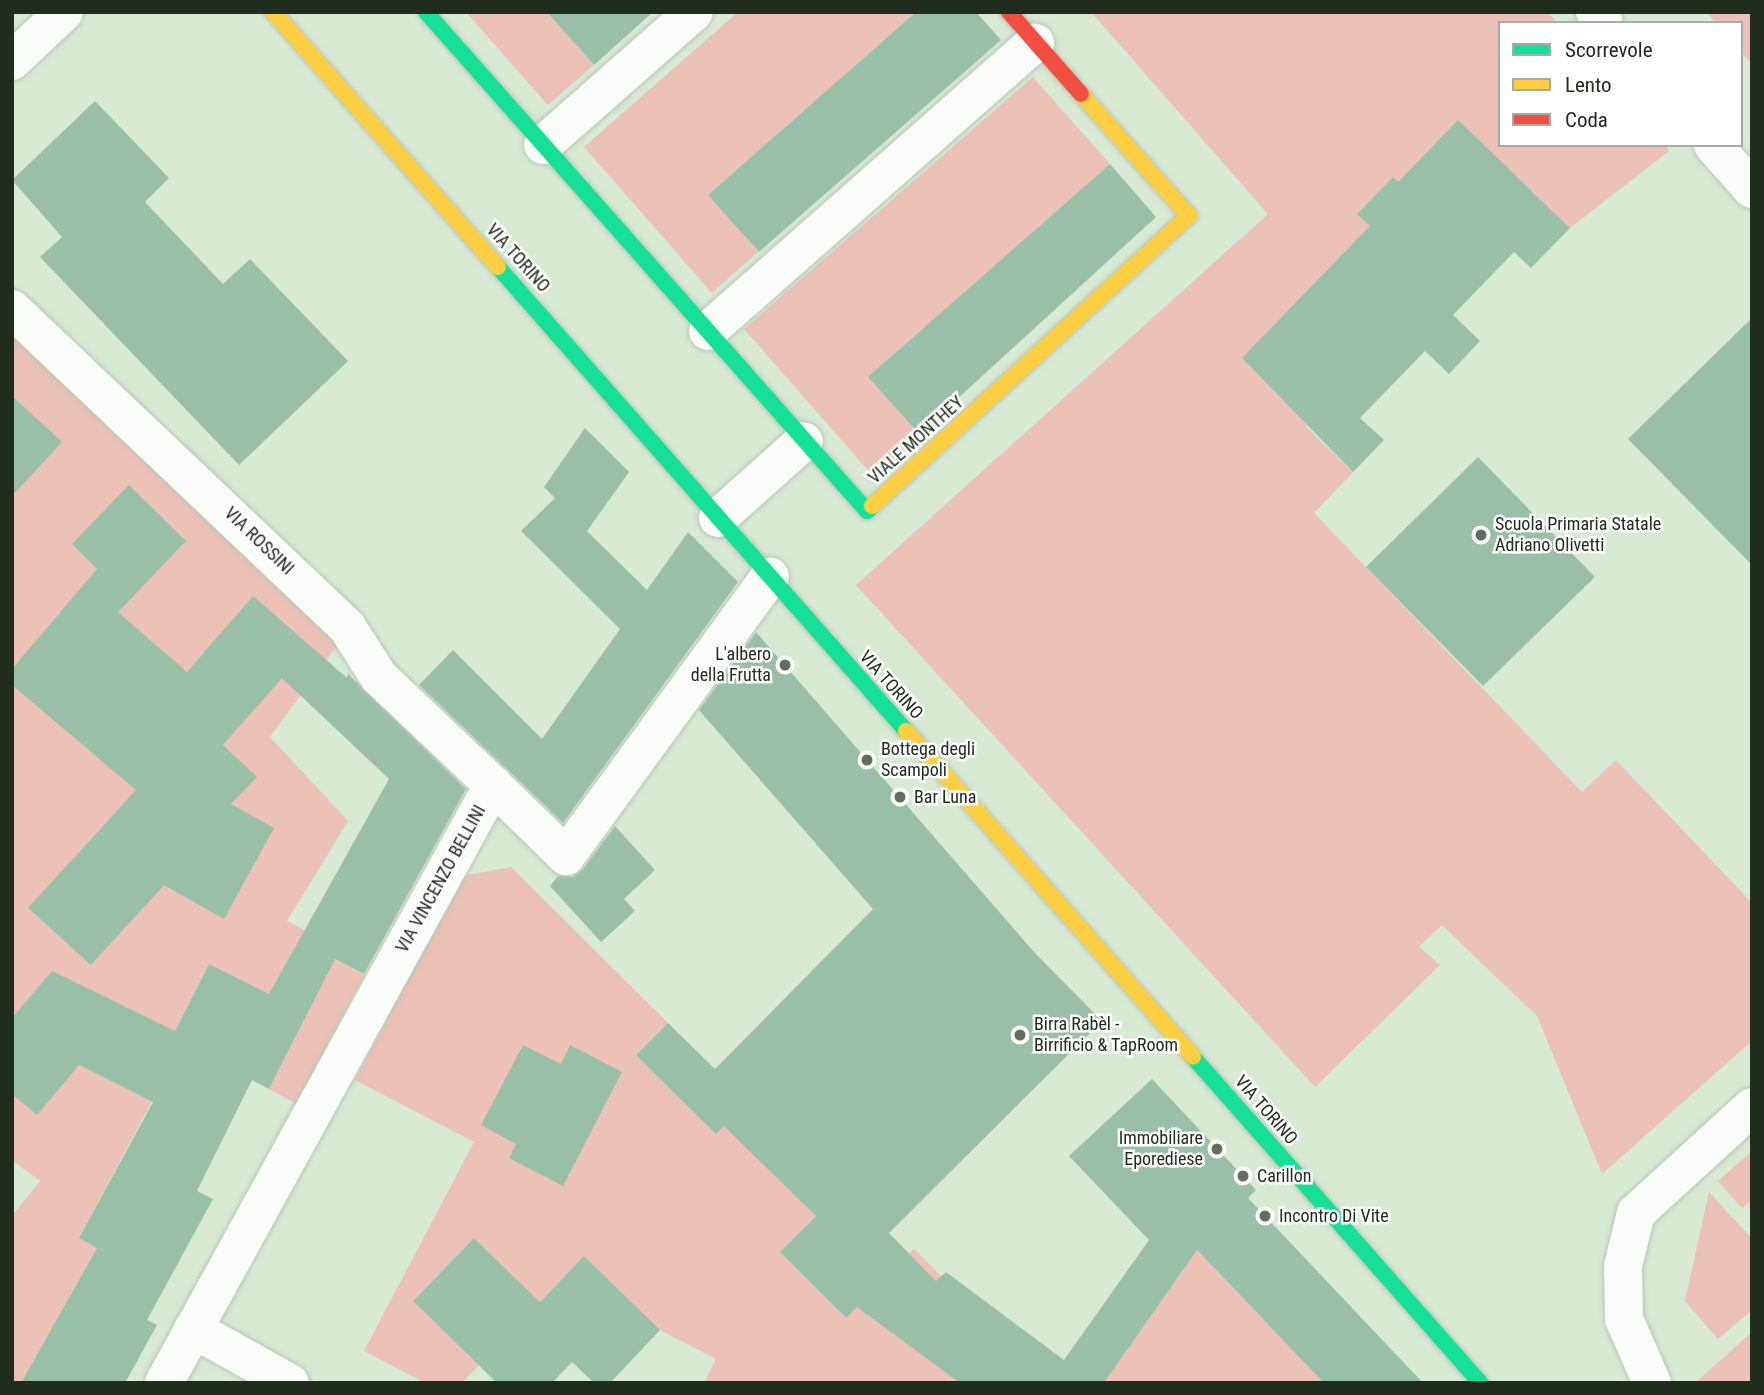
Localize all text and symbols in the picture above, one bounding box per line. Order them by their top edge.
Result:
legend [1498,21,1743,147]
text: Scorrevole [1565,38,1652,62]
text: Lento [1565,73,1612,97]
text: Coda [1565,108,1608,132]
street label: VIA TORINO [481,219,555,297]
street label: VIALE MONTHEY [864,391,968,489]
street label: VIA ROSSINI [220,503,298,579]
place label: Scuola Primaria Statale Adriano Olivetti [1495,514,1661,556]
marker: Scuola Primaria Statale Adriano Olivetti [1473,527,1489,543]
place label: L'albero della Frutta [691,644,771,686]
street label: VIA TORINO [854,646,928,724]
marker: L'albero della Frutta [777,657,793,673]
place label: Bottega degli Scampoli [881,739,975,782]
marker: Bottega degli Scampoli [859,752,875,768]
place label: Bar Luna [914,786,976,808]
marker: Bar Luna [892,789,908,805]
street label: VIA VINCENZO BELLINI [391,801,491,957]
place label: Birra Rabèl - Birrificio & TapRoom [1034,1014,1178,1056]
marker: Birra Rabèl - Birrificio & TapRoom [1012,1027,1028,1043]
street label: VIA TORINO [1230,1071,1302,1149]
place label: Immobiliare Eporediese [1119,1128,1203,1170]
marker: Immobiliare Eporediese [1209,1141,1225,1157]
place label: Carillon [1257,1165,1311,1187]
marker: Carillon [1235,1168,1251,1184]
place label: Incontro Di Vite [1279,1205,1389,1227]
marker: Incontro Di Vite [1257,1208,1273,1224]

